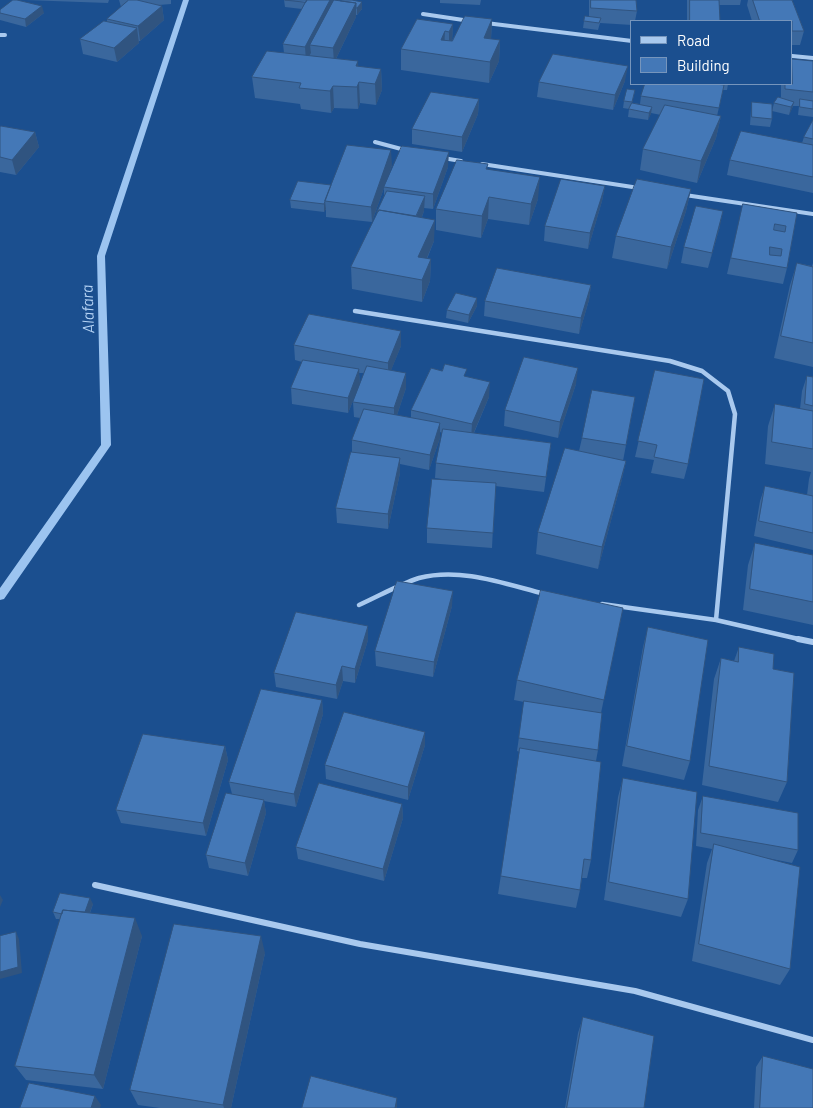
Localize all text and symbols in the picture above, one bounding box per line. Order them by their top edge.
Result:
legend [630,20,793,85]
text: Road [677,31,710,49]
text: Building [677,56,730,74]
water label: Alafara [78,284,98,334]

